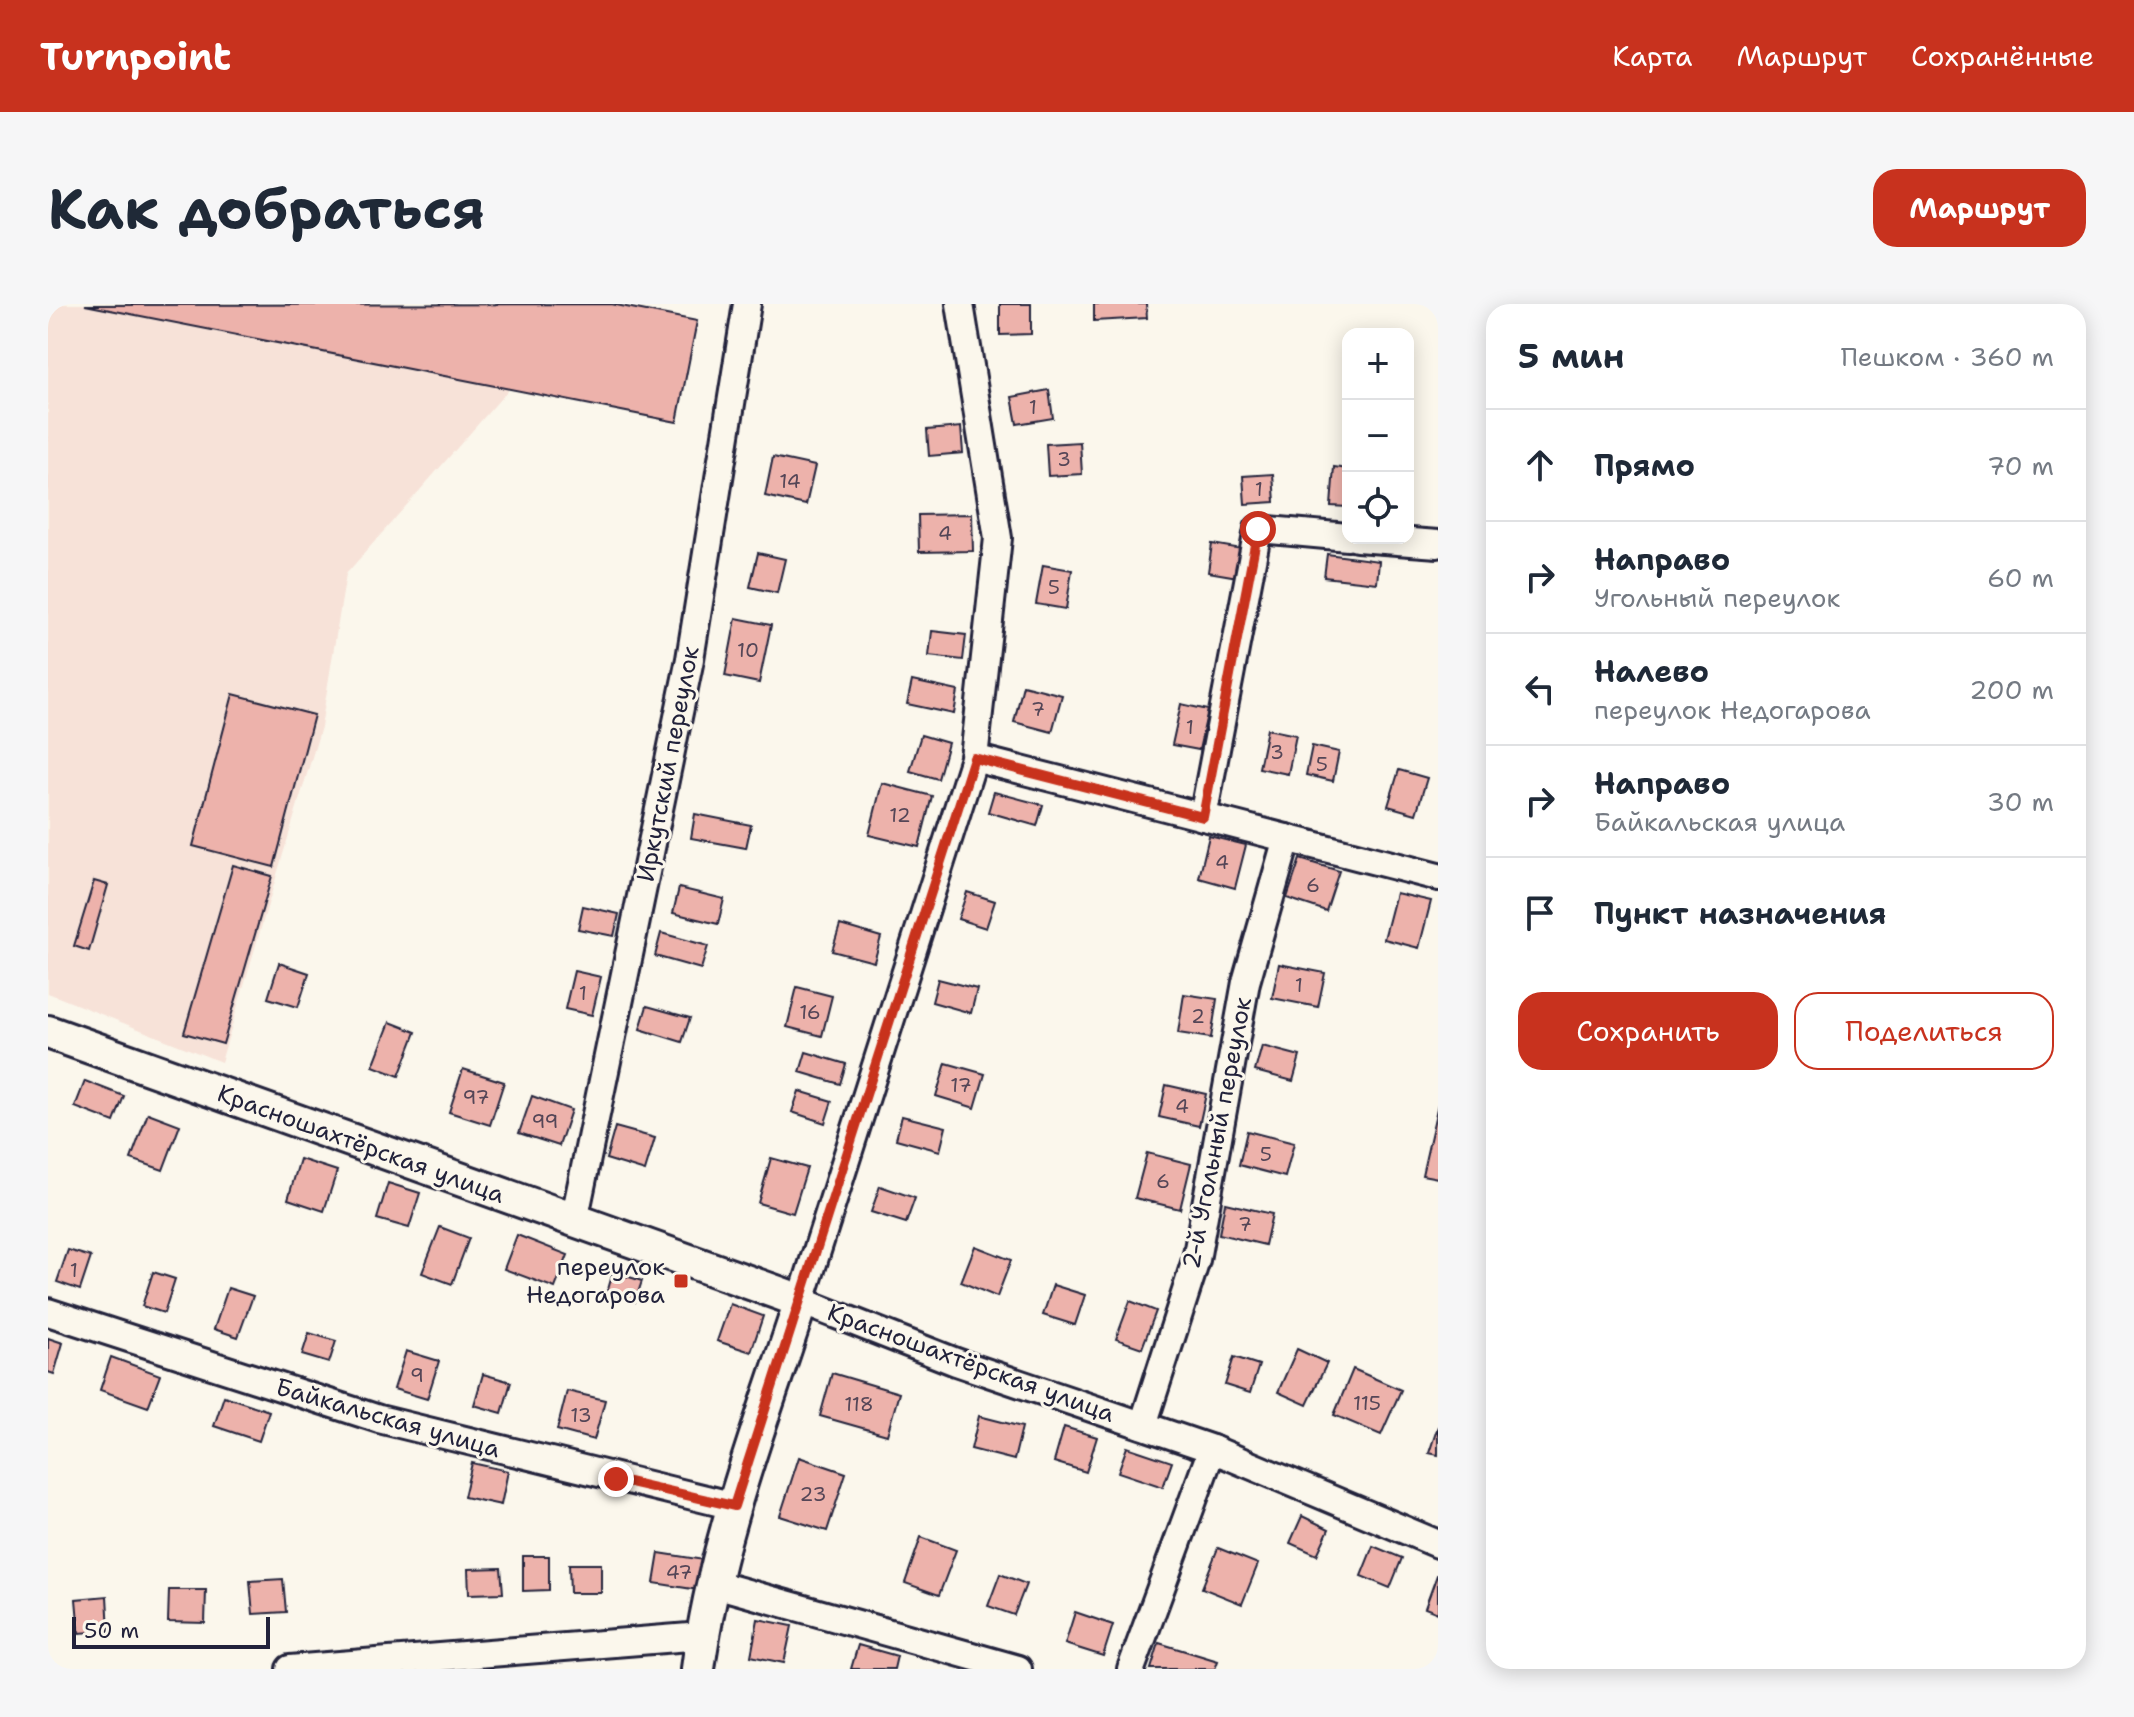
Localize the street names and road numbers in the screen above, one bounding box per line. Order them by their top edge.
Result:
street label: Иркутский переулок [629,643,707,885]
street label: 2-й Угольный переулок [1175,994,1259,1272]
street label: Красношахтёрская улица [213,1077,509,1211]
street label: Красношахтёрская улица [823,1296,1119,1430]
street label: Байкальская улица [272,1371,504,1465]

